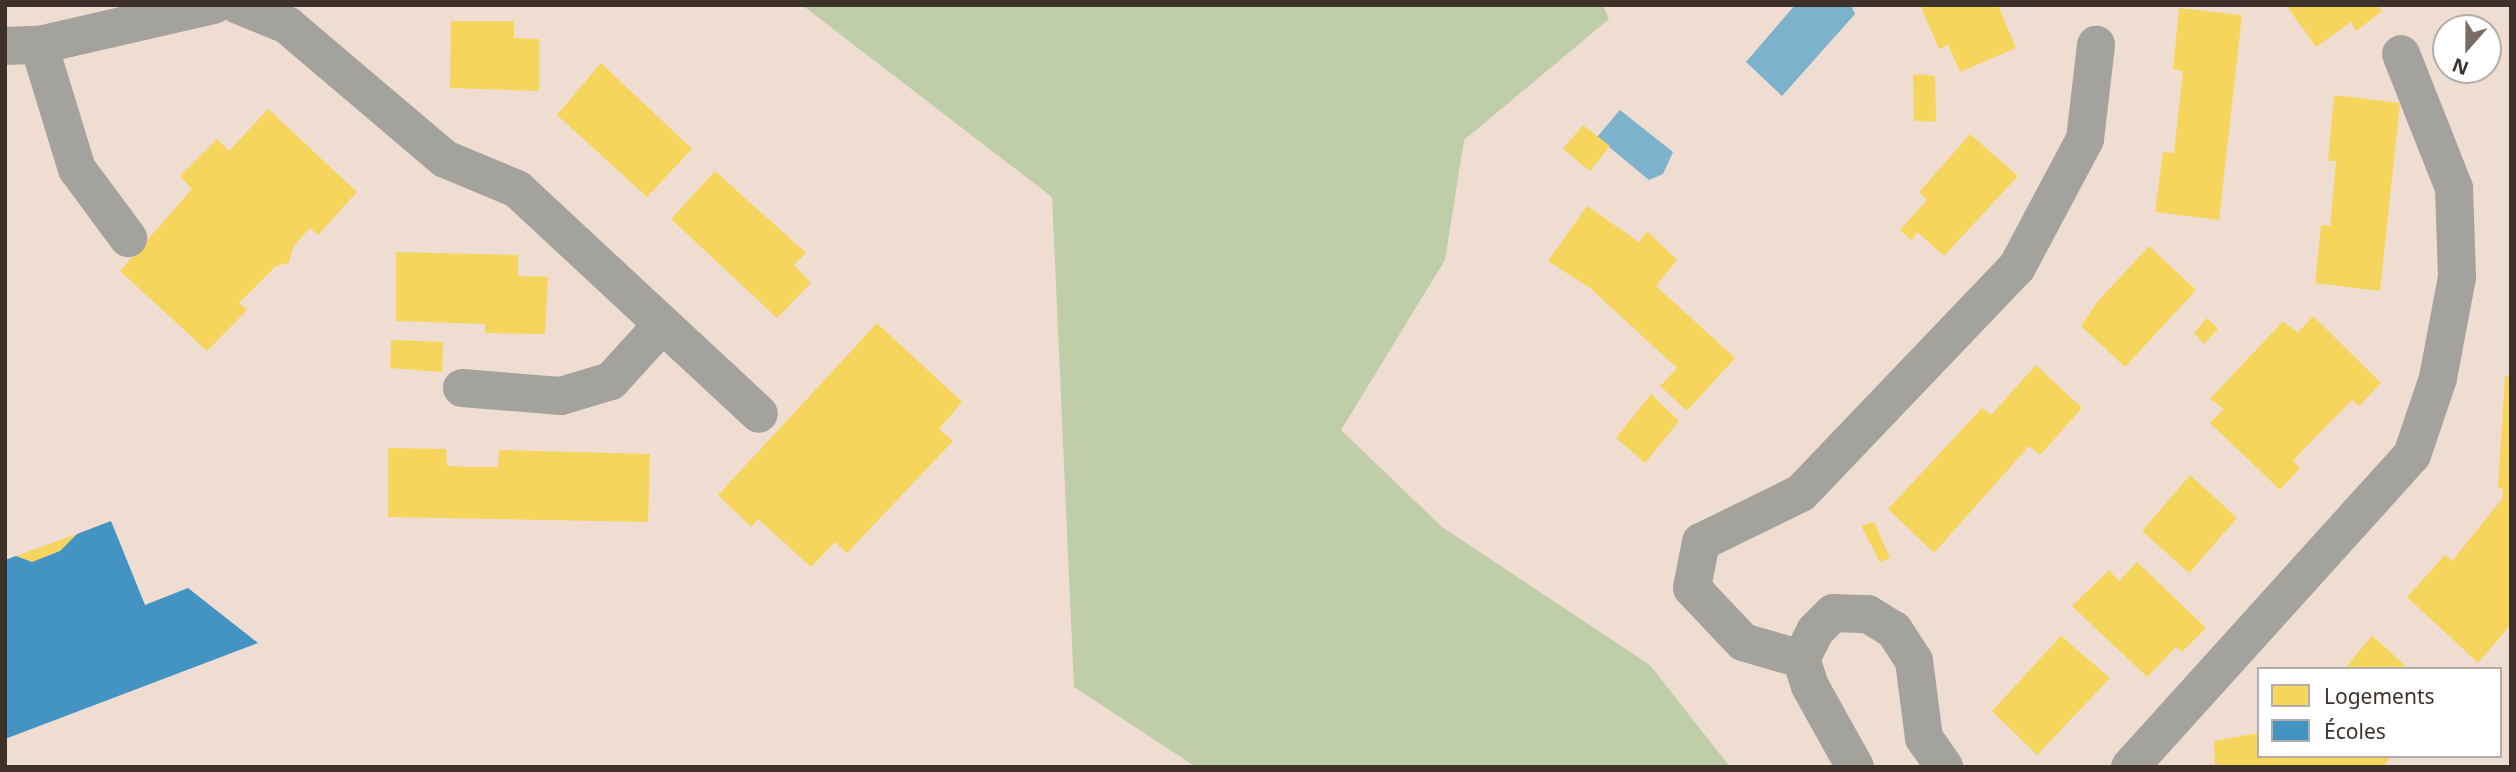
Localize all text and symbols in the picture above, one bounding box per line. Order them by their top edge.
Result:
north arrow [2432,14,2502,84]
text: N [2448,52,2472,82]
legend [2257,667,2502,758]
text: Logements [2324,682,2435,710]
text: Écoles [2324,717,2386,745]

